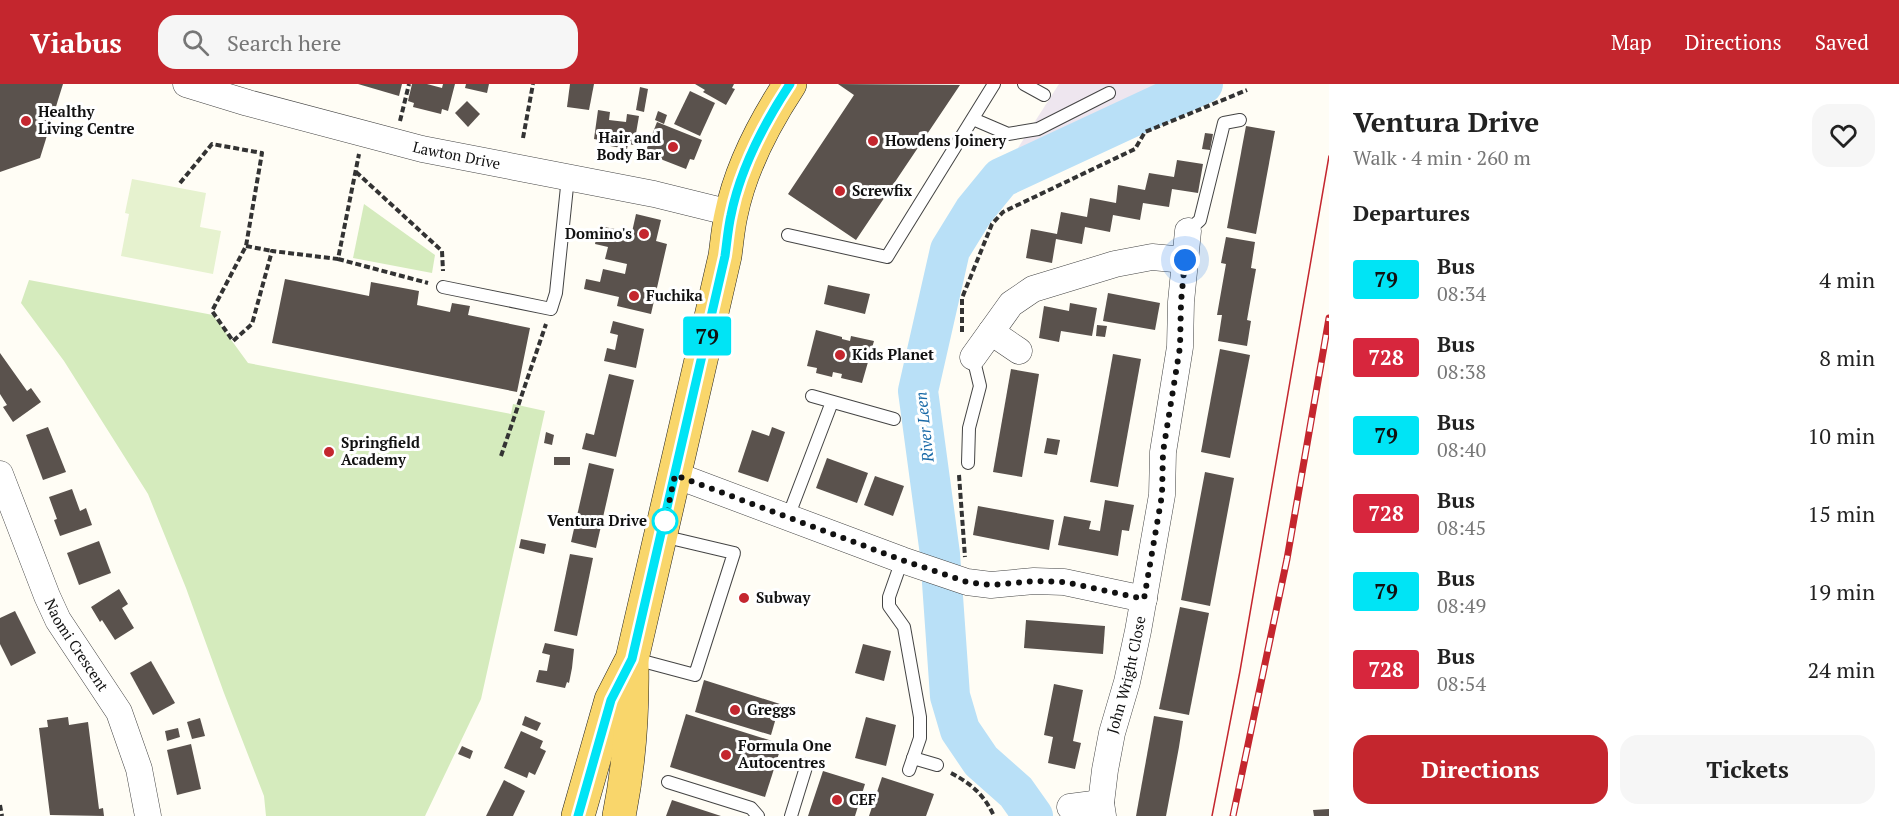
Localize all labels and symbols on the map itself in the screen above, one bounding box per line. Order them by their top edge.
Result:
place label: Healthy Living Centre [38,101,135,138]
marker: Healthy Living Centre [19,114,33,128]
place label: Hair and Body Bar [597,127,662,164]
place label: Howdens Joinery [885,130,1007,150]
marker: Howdens Joinery [866,134,880,148]
street label: Lawton Drive [411,136,502,173]
marker: Hair and Body Bar [666,140,680,154]
place label: Screwfix [852,180,913,200]
marker: Screwfix [833,184,847,198]
place label: Domino's [565,223,632,243]
marker: Domino's [637,227,651,241]
your location [1170,245,1200,275]
place label: Fuchika [646,285,704,305]
marker: Fuchika [627,289,641,303]
line badge: 79 [680,316,734,356]
place label: Kids Planet [852,344,934,364]
marker: Kids Planet [833,348,847,362]
water label: River Leen [909,391,939,464]
place label: Springfield Academy [341,432,420,469]
marker: Springfield Academy [322,445,336,459]
marker: Ventura Drive [652,508,678,534]
place label: Ventura Drive [547,510,647,530]
place label: Subway [756,587,811,607]
marker: Subway [737,591,751,605]
street label: Naomi Crescent [41,595,114,695]
street label: John Wright Close [1101,614,1149,736]
place label: Greggs [747,699,796,719]
marker: Greggs [728,703,742,717]
place label: Formula One Autocentres [738,735,832,772]
marker: Formula One Autocentres [719,748,733,762]
place label: CEF [849,789,877,809]
marker: CEF [830,793,844,807]

